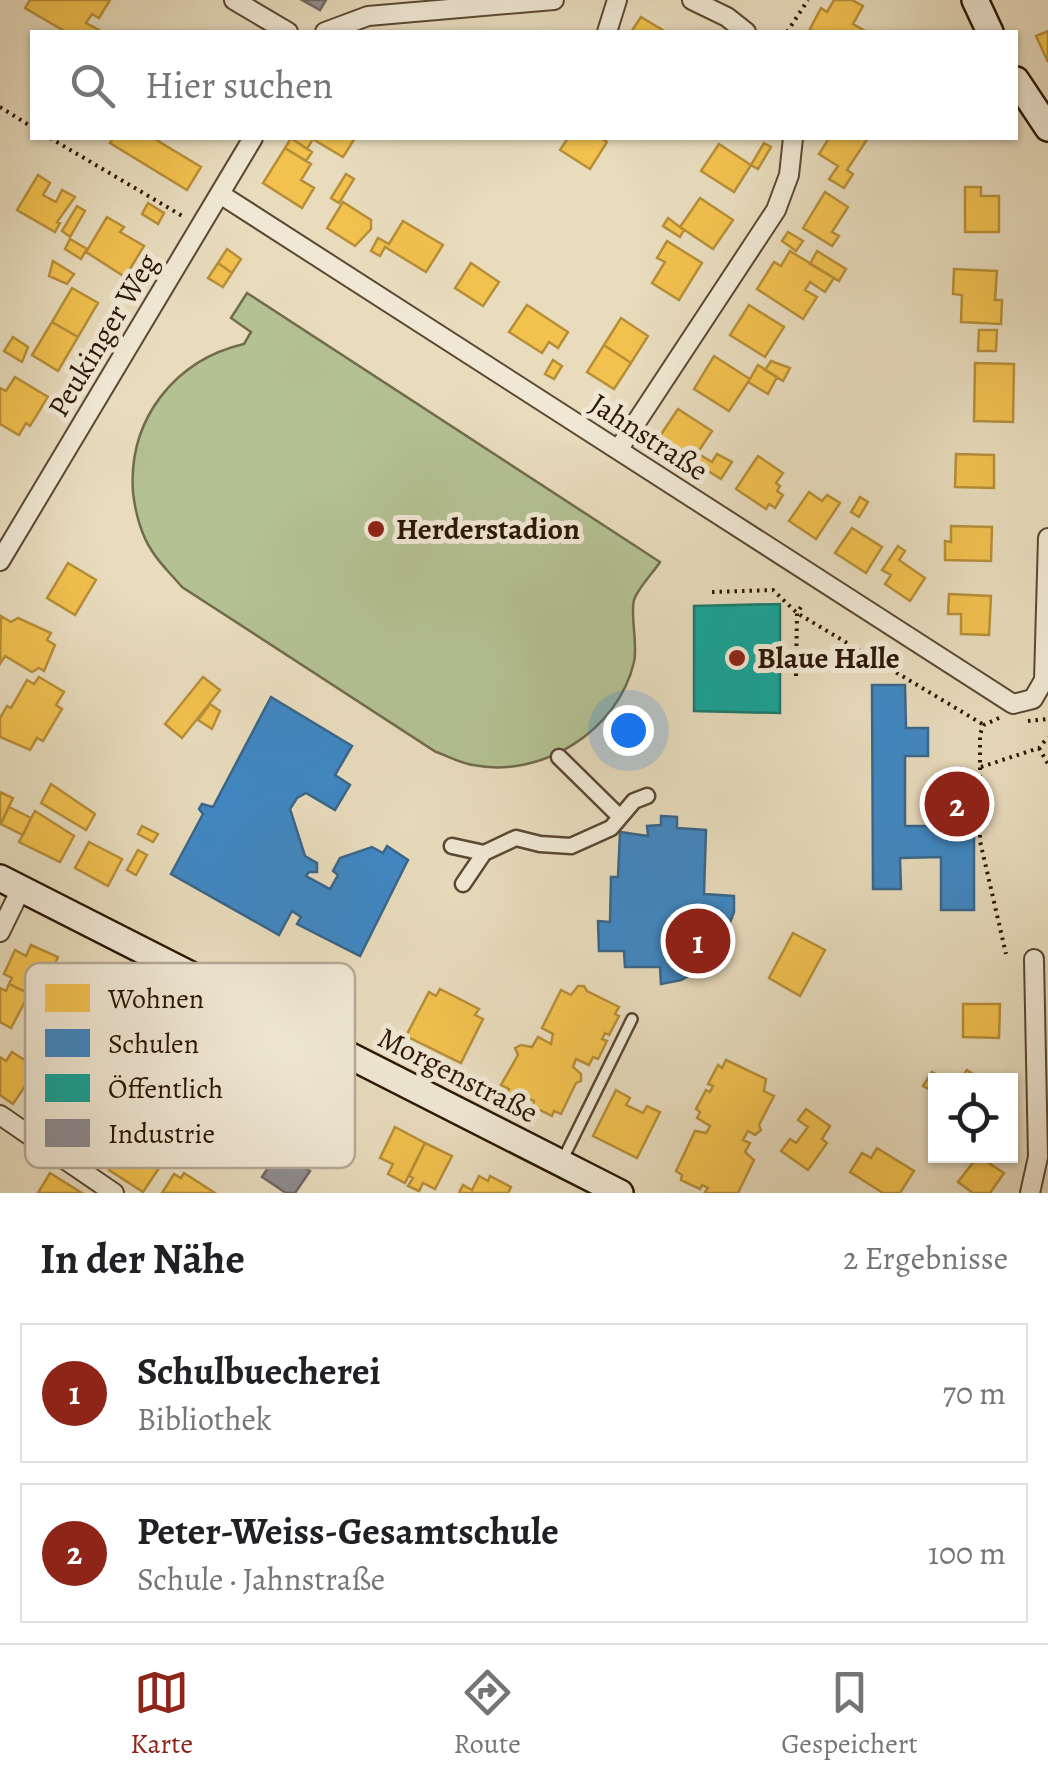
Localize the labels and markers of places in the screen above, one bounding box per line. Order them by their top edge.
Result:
place label: Herderstadion [396,509,580,549]
marker: Herderstadion [365,518,387,540]
place label: Blaue Halle [757,638,900,678]
marker: Blaue Halle [726,647,748,669]
pin: 2 [924,766,990,842]
pin: 1 [666,904,730,978]

